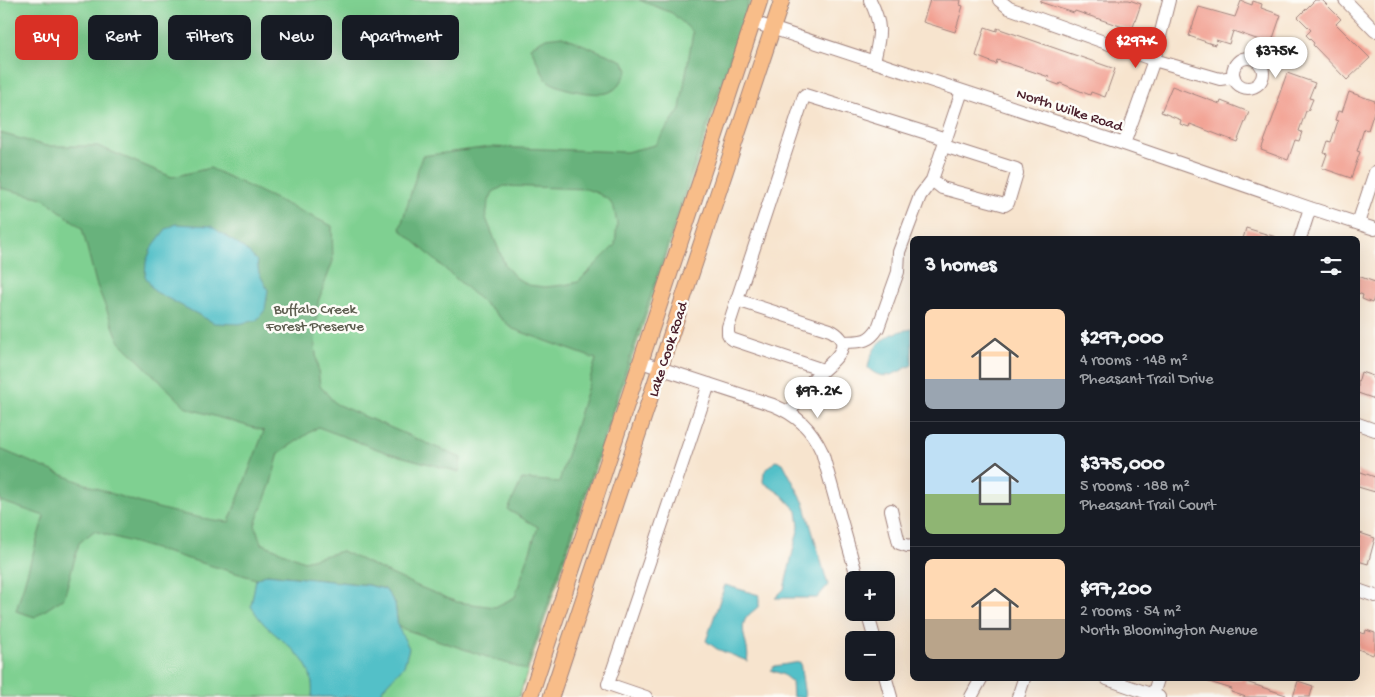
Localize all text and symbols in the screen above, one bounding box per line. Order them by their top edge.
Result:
chip: Buy [15,15,78,60]
chip: Rent [88,15,158,60]
chip: Filters [168,15,251,60]
chip: New [261,15,332,60]
chip: Apartment [342,15,459,60]
pin: $297K [1101,27,1171,69]
text: $297K [1116,33,1156,52]
pin: $375K [1241,36,1311,79]
text: $375K [1255,43,1297,62]
street label: North Wilke Road [1014,85,1126,137]
icon: filters [1317,252,1345,280]
text: 3 homes [925,254,997,279]
street label: Lake Cook Road [645,299,693,399]
park label: Buffalo Creek Forest Preserve [265,301,364,336]
text: $297,000 [1080,327,1164,352]
icon: home [965,329,1025,389]
text: 4 rooms · 148 m² [1080,352,1188,371]
text: Pheasant Trail Drive [1080,371,1214,390]
pin: $97.2K [777,376,859,419]
text: $97.2K [795,383,841,402]
text: $375,000 [1080,453,1165,478]
icon: home [965,454,1025,514]
text: 5 rooms · 188 m² [1080,478,1190,497]
text: Pheasant Trail Court [1080,497,1215,516]
map controls [845,571,895,681]
button: + [845,571,895,621]
text: $97,200 [1080,578,1152,603]
icon: home [965,579,1025,639]
text: 2 rooms · 54 m² [1080,603,1181,622]
text: North Bloomington Avenue [1080,622,1258,641]
button: − [845,631,895,681]

